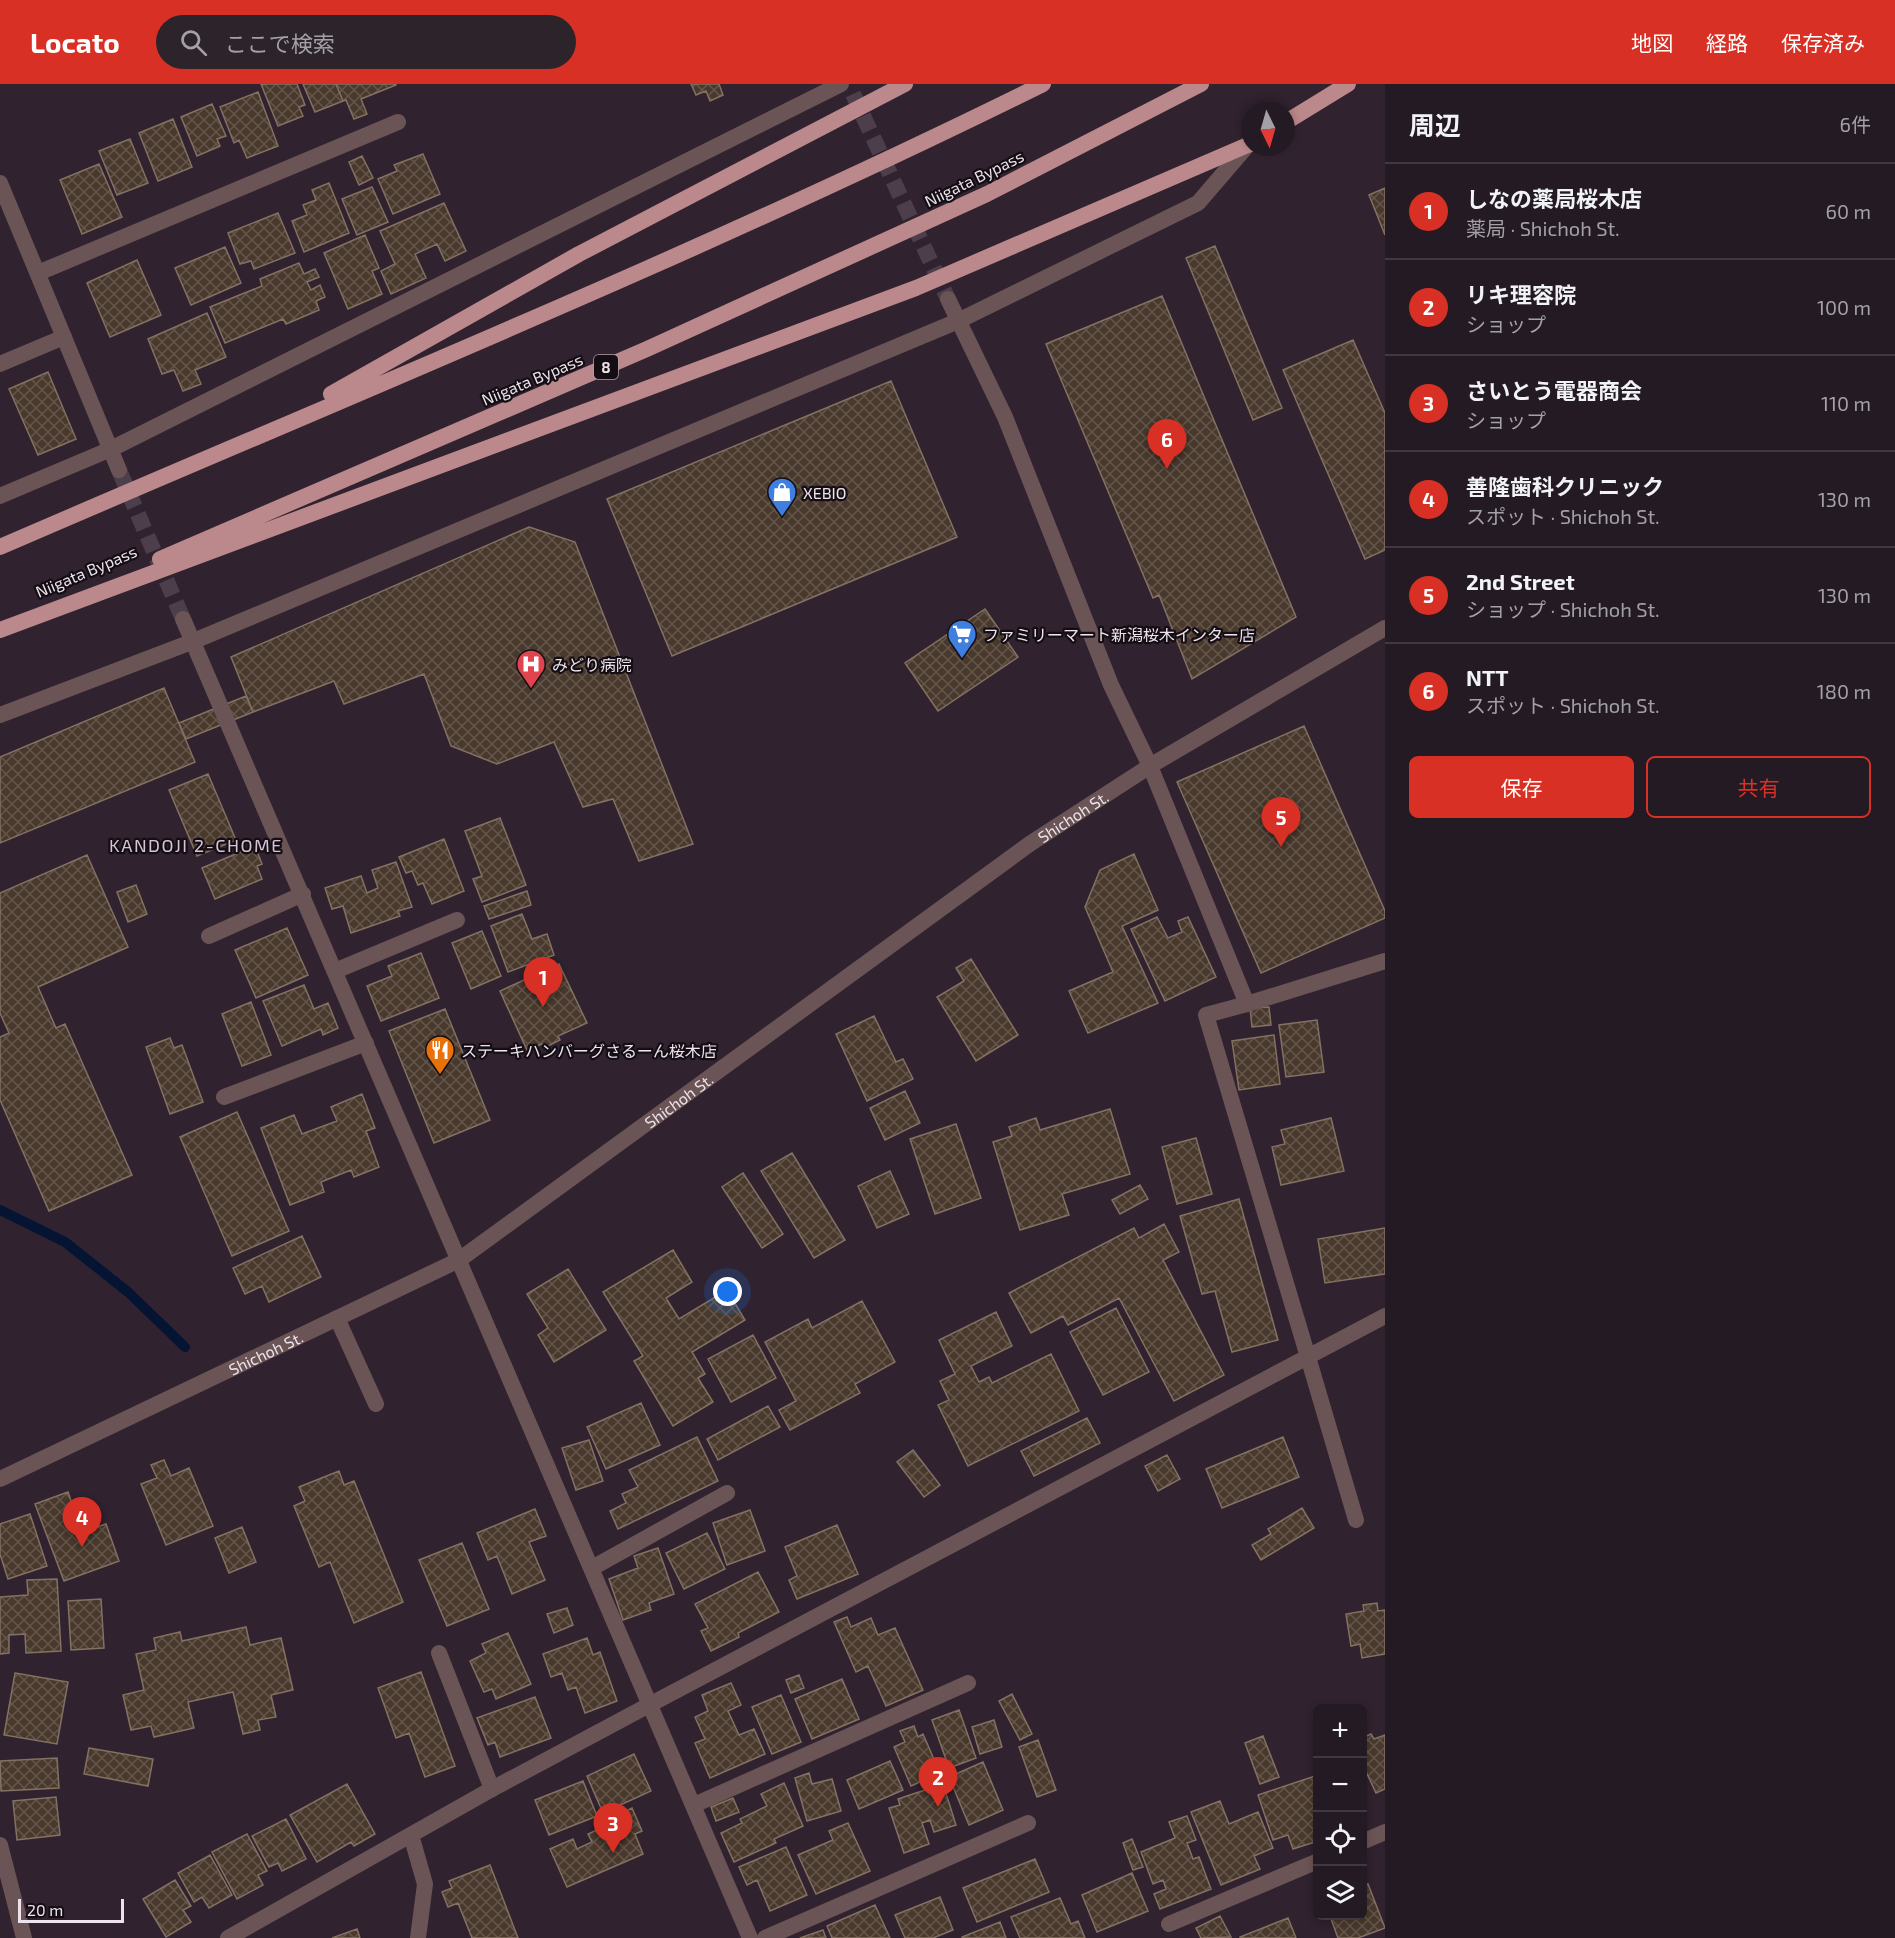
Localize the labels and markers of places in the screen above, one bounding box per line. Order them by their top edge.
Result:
pin: 6 [1148,420,1186,469]
shop icon: XEBIO [766,476,798,518]
place label: XEBIO [803,483,846,502]
supermarket icon: ファミリーマート新潟桜木インター店 [946,618,978,660]
place label: ファミリーマート新潟桜木インター店 [983,625,1255,644]
hospital icon: みどり病院 [515,648,547,690]
place label: みどり病院 [552,655,632,674]
pin: 5 [1262,798,1300,847]
pin: 1 [524,958,562,1007]
restaurant icon: ステーキハンバーグさるーん桜木店 [424,1034,456,1076]
place label: ステーキハンバーグさるーん桜木店 [461,1041,717,1060]
pin: 4 [62,1498,101,1547]
pin: 2 [918,1758,958,1807]
pin: 3 [594,1804,632,1853]

